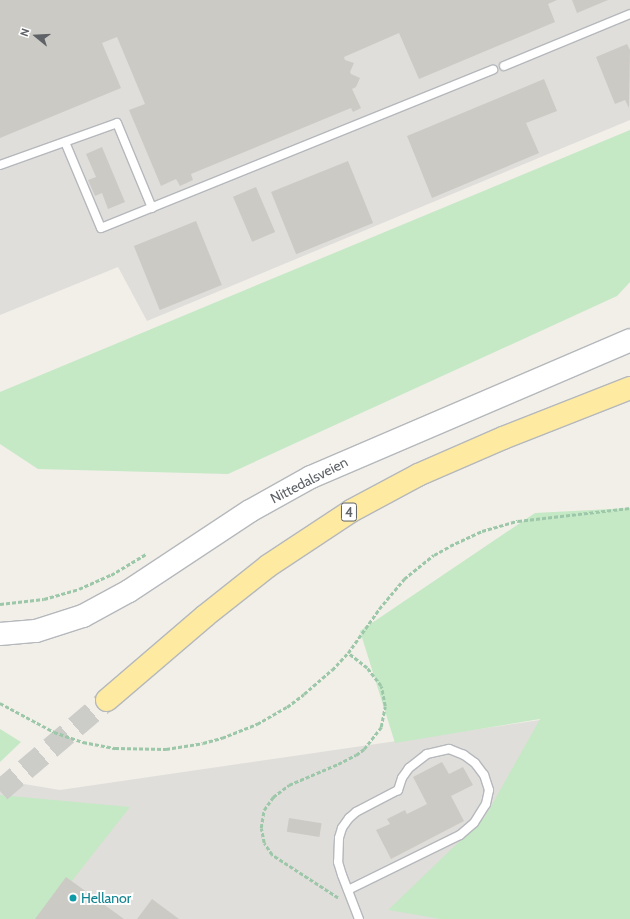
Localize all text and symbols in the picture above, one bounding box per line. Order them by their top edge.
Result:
north arrow [16,16,56,56]
text: N [17,26,32,38]
street label: Nittedalsveien [267,453,351,507]
road number: 4 [340,501,358,523]
place label: Hellanor [81,890,131,906]
marker: Hellanor [68,893,78,903]

